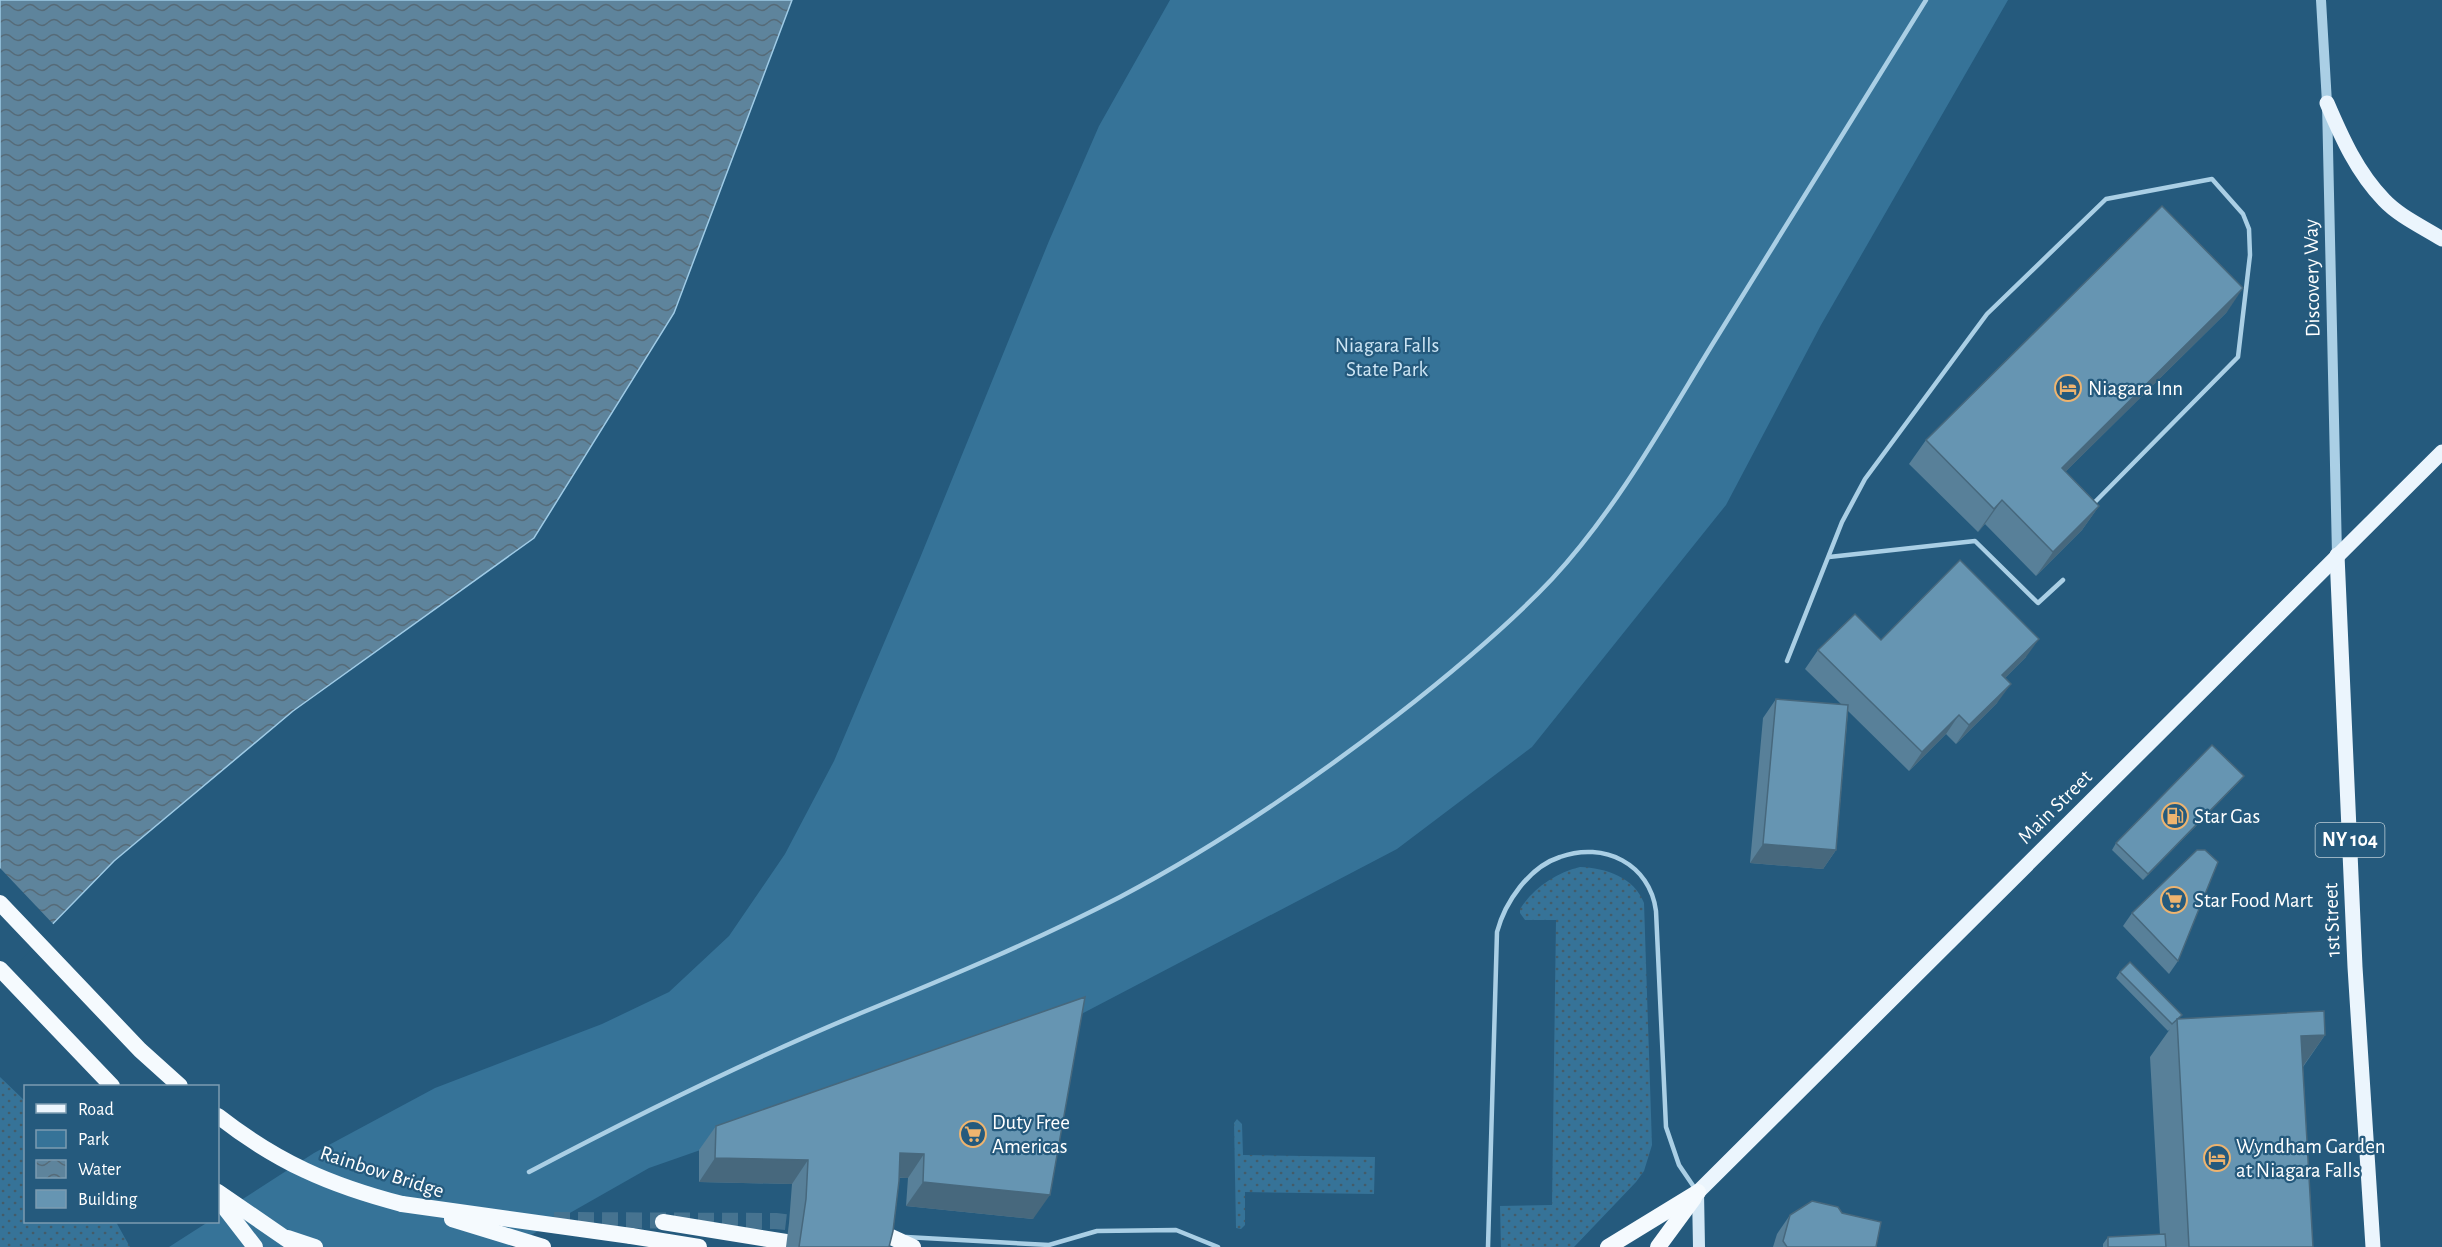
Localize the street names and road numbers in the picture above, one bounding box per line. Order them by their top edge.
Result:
street label: Discovery Way [2300,219,2324,337]
street label: Main Street [2014,766,2096,848]
road number: NY 104 [2316,823,2384,857]
street label: 1st Street [2320,882,2344,958]
street label: Rainbow Bridge [317,1142,447,1202]

